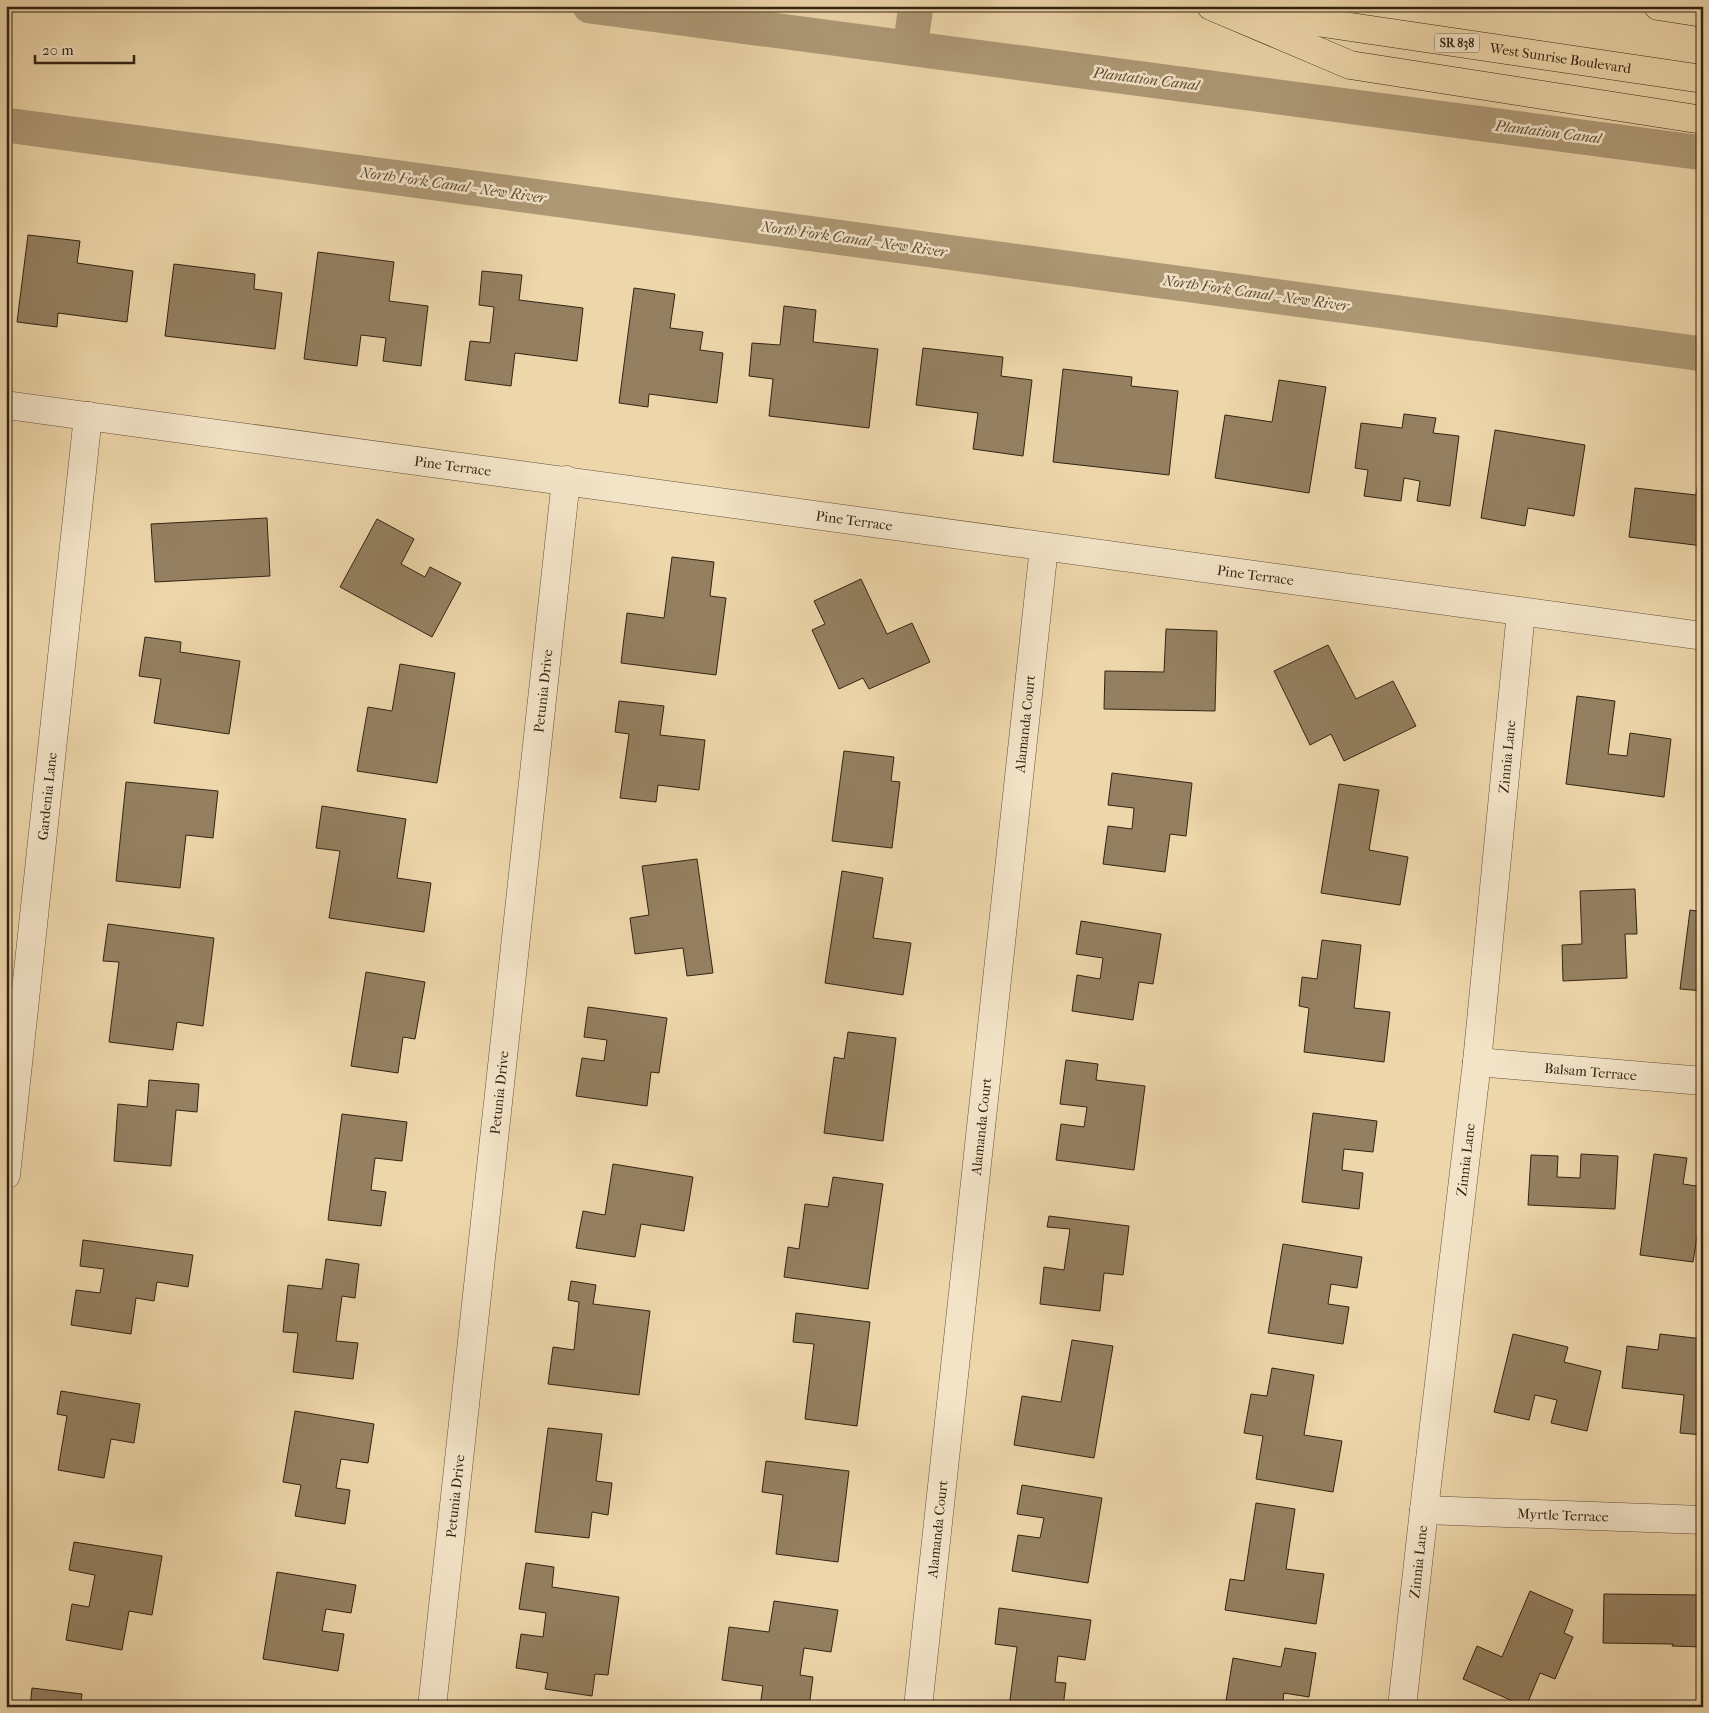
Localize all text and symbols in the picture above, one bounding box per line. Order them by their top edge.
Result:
scale bar [35,32,134,64]
road number: SR 838 [1434,34,1480,52]
street label: West Sunrise Boulevard [1487,39,1633,77]
text: 20 m [42,41,74,59]
water label: Plantation Canal [1091,63,1202,95]
water label: Plantation Canal [1493,116,1604,148]
water label: North Fork Canal - New River [358,163,548,207]
water label: North Fork Canal - New River [759,217,949,261]
water label: North Fork Canal - New River [1161,271,1351,315]
street label: Pine Terrace [413,453,492,480]
street label: Pine Terrace [815,507,894,535]
street label: Pine Terrace [1216,562,1295,589]
street label: Petunia Drive [530,648,556,734]
street label: Alamanda Court [1011,674,1039,775]
street label: Zinnia Lane [1495,719,1519,794]
street label: Gardenia Lane [34,751,61,841]
street label: Petunia Drive [487,1050,513,1135]
street label: Balsam Terrace [1544,1060,1637,1084]
street label: Alamanda Court [968,1077,995,1177]
street label: Zinnia Lane [1453,1122,1479,1197]
street label: Petunia Drive [443,1454,469,1539]
street label: Alamanda Court [924,1479,952,1580]
street label: Myrtle Terrace [1517,1505,1609,1526]
street label: Zinnia Lane [1406,1524,1431,1599]

